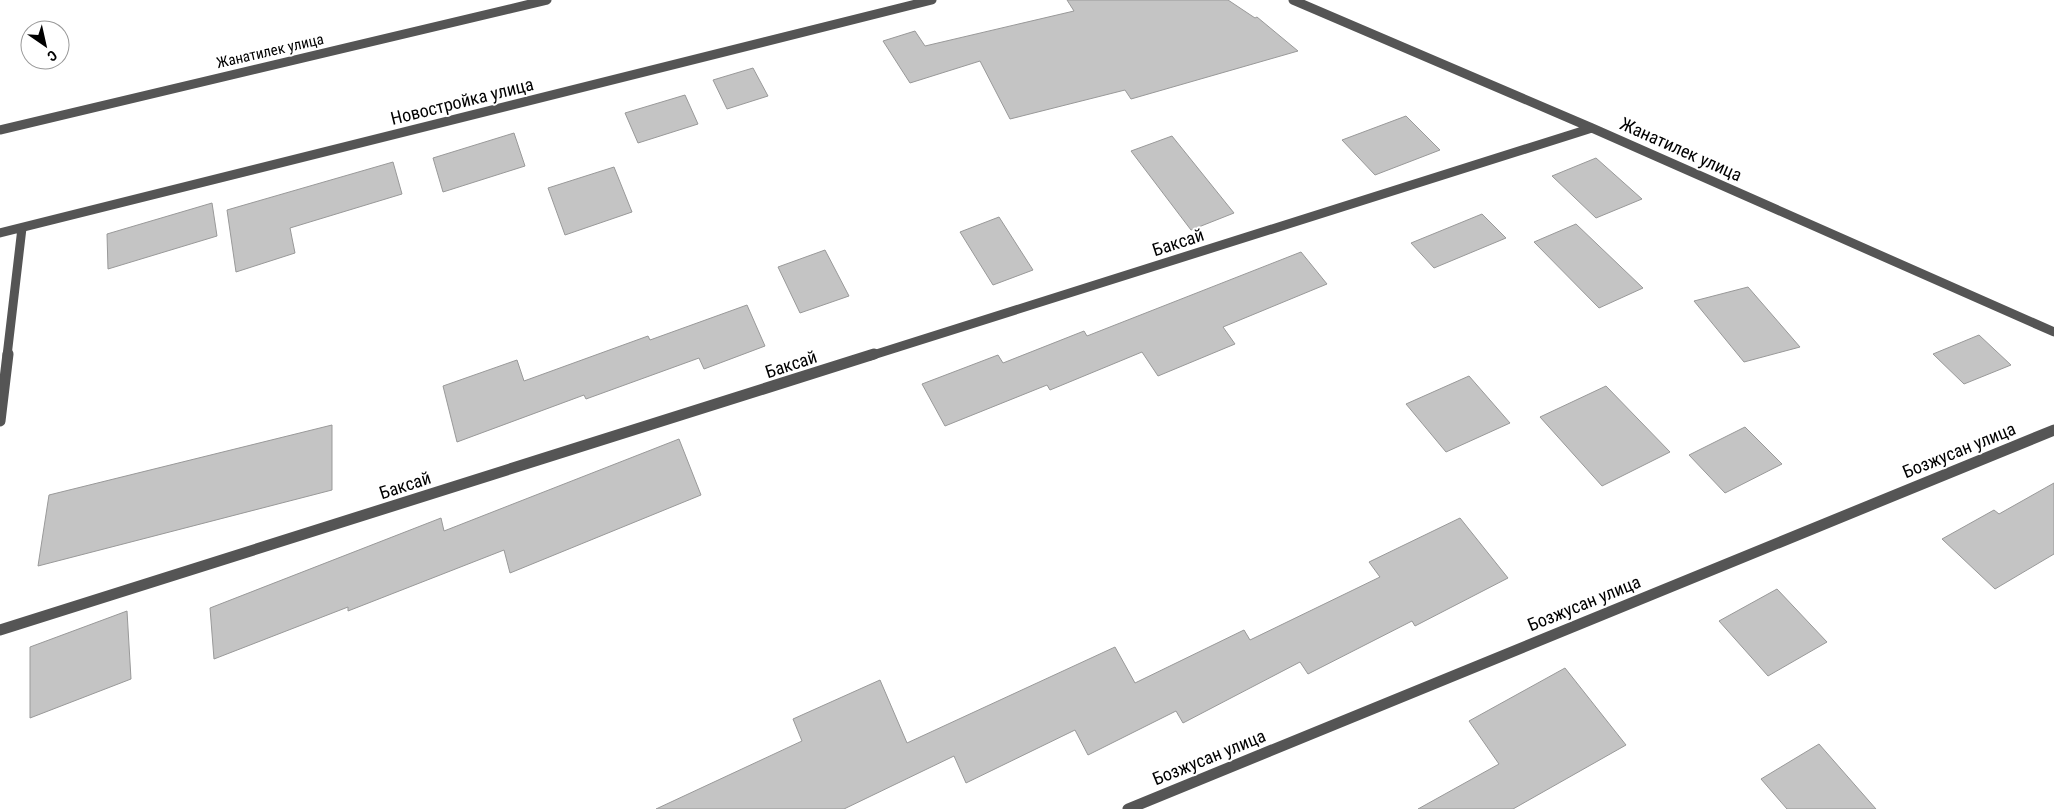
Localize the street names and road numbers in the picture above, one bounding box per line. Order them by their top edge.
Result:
street label: Жанатилек улица [215,30,325,72]
street label: Новостройка улица [388,73,536,129]
street label: Жанатилек улица [1617,113,1745,185]
street label: Баксай [1149,224,1207,260]
street label: Баксай [762,346,820,382]
street label: Бозжусан улица [1899,418,2019,482]
street label: Баксай [376,467,434,503]
street label: Бозжусан улица [1524,571,1644,635]
street label: Бозжусан улица [1149,725,1269,789]

